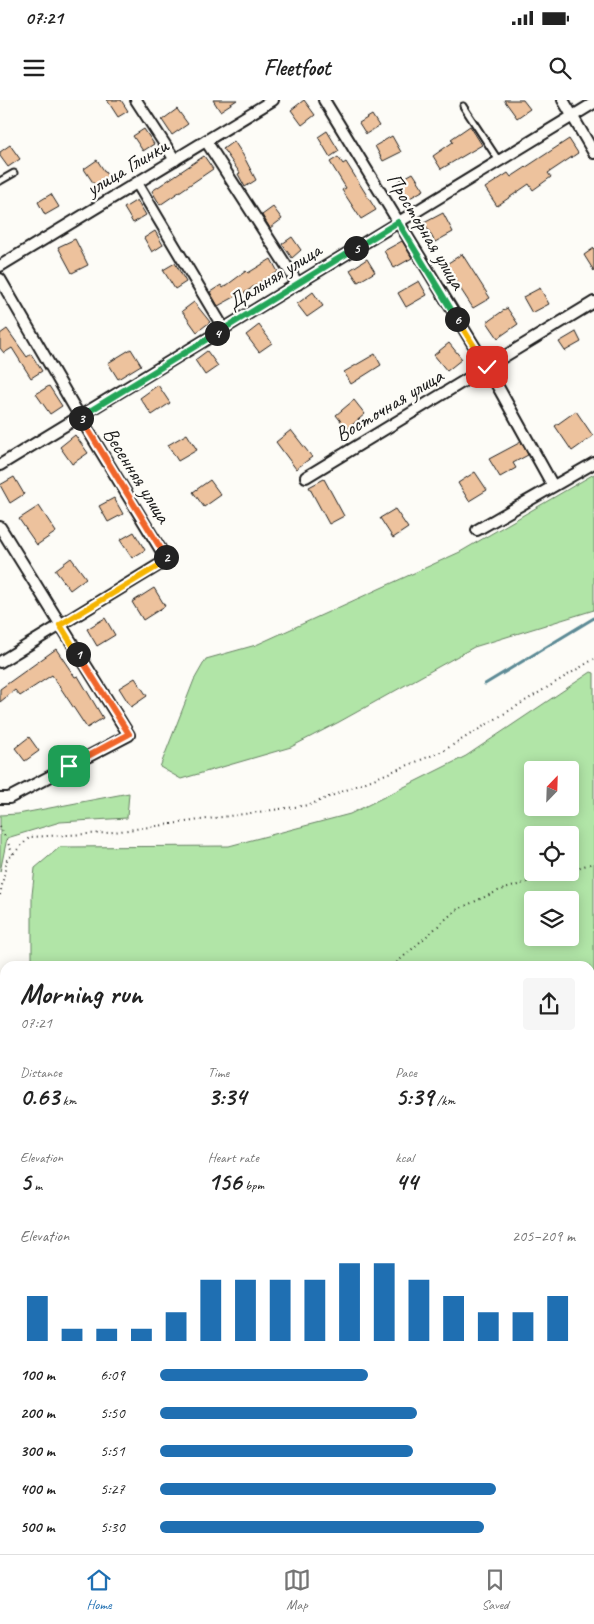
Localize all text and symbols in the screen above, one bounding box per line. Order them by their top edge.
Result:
text: 07:21 [25,6,63,30]
icon: menu [20,54,48,82]
text: Fleetfoot [264,54,330,82]
icon: search [546,54,574,82]
street label: улица Глинки [79,131,174,203]
street label: Просторная улица [381,168,472,296]
street label: Дальняя улица [222,236,328,315]
pin: 5 [344,236,368,260]
text: 5 [353,240,360,257]
pin: 6 [444,306,470,332]
text: 6 [454,311,461,328]
pin: 4 [204,320,230,346]
text: 4 [214,325,221,342]
pin [466,346,508,388]
icon: check [473,353,501,381]
street label: Восточная улица [330,362,449,447]
pin: 3 [68,406,94,430]
text: 3 [78,410,85,427]
street label: Весенняя улица [97,422,178,529]
pin: 2 [154,544,178,570]
text: 2 [163,549,170,566]
pin: 1 [66,642,90,666]
text: 1 [75,646,82,663]
pin [48,745,90,787]
icon: arrive [55,752,83,780]
north arrow [524,761,579,816]
map controls [524,761,579,946]
button: locate [524,826,579,881]
button: layers [524,891,579,946]
text: Morning run [20,976,142,1011]
button: share [523,978,575,1030]
text: 07:21 [20,1013,52,1033]
text: Distance [20,1064,62,1081]
text: Time [208,1064,229,1081]
text: Pace [395,1064,417,1081]
text: 0.63 [20,1081,59,1113]
text: 3:34 [208,1081,246,1113]
text: 5:39 [395,1081,433,1113]
text: km [59,1092,76,1109]
text: /km [433,1092,455,1109]
text: Elevation [20,1149,63,1166]
text: Heart rate [208,1149,259,1166]
text: kcal [395,1149,414,1166]
text: 5 [20,1166,31,1198]
text: 156 [208,1166,242,1198]
text: 44 [395,1166,418,1198]
text: m [31,1177,42,1194]
text: bpm [242,1177,264,1194]
text: Elevation [20,1226,69,1246]
text: 205–209 m [512,1226,575,1246]
text: 100 m [20,1365,55,1385]
text: 6:09 [100,1365,125,1385]
text: 200 m [20,1403,55,1423]
text: 5:50 [100,1403,125,1423]
text: 300 m [20,1441,55,1461]
text: 5:51 [100,1441,125,1461]
text: 400 m [20,1479,55,1499]
text: 5:27 [100,1479,125,1499]
text: 500 m [20,1517,54,1537]
text: 5:30 [100,1517,125,1537]
tab: Home [85,1566,113,1613]
tab: Map [283,1566,311,1613]
tab: Saved [481,1566,509,1613]

